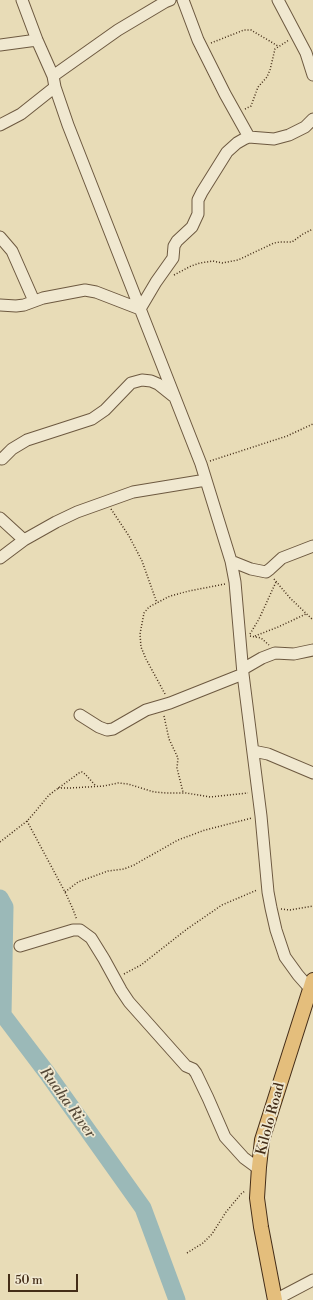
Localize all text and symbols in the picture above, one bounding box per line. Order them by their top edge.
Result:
water label: Ruaha River [35,1064,99,1142]
street label: Kilolo Road [253,1081,289,1157]
scale bar [10,1266,80,1292]
text: 50 m [15,1273,43,1288]

